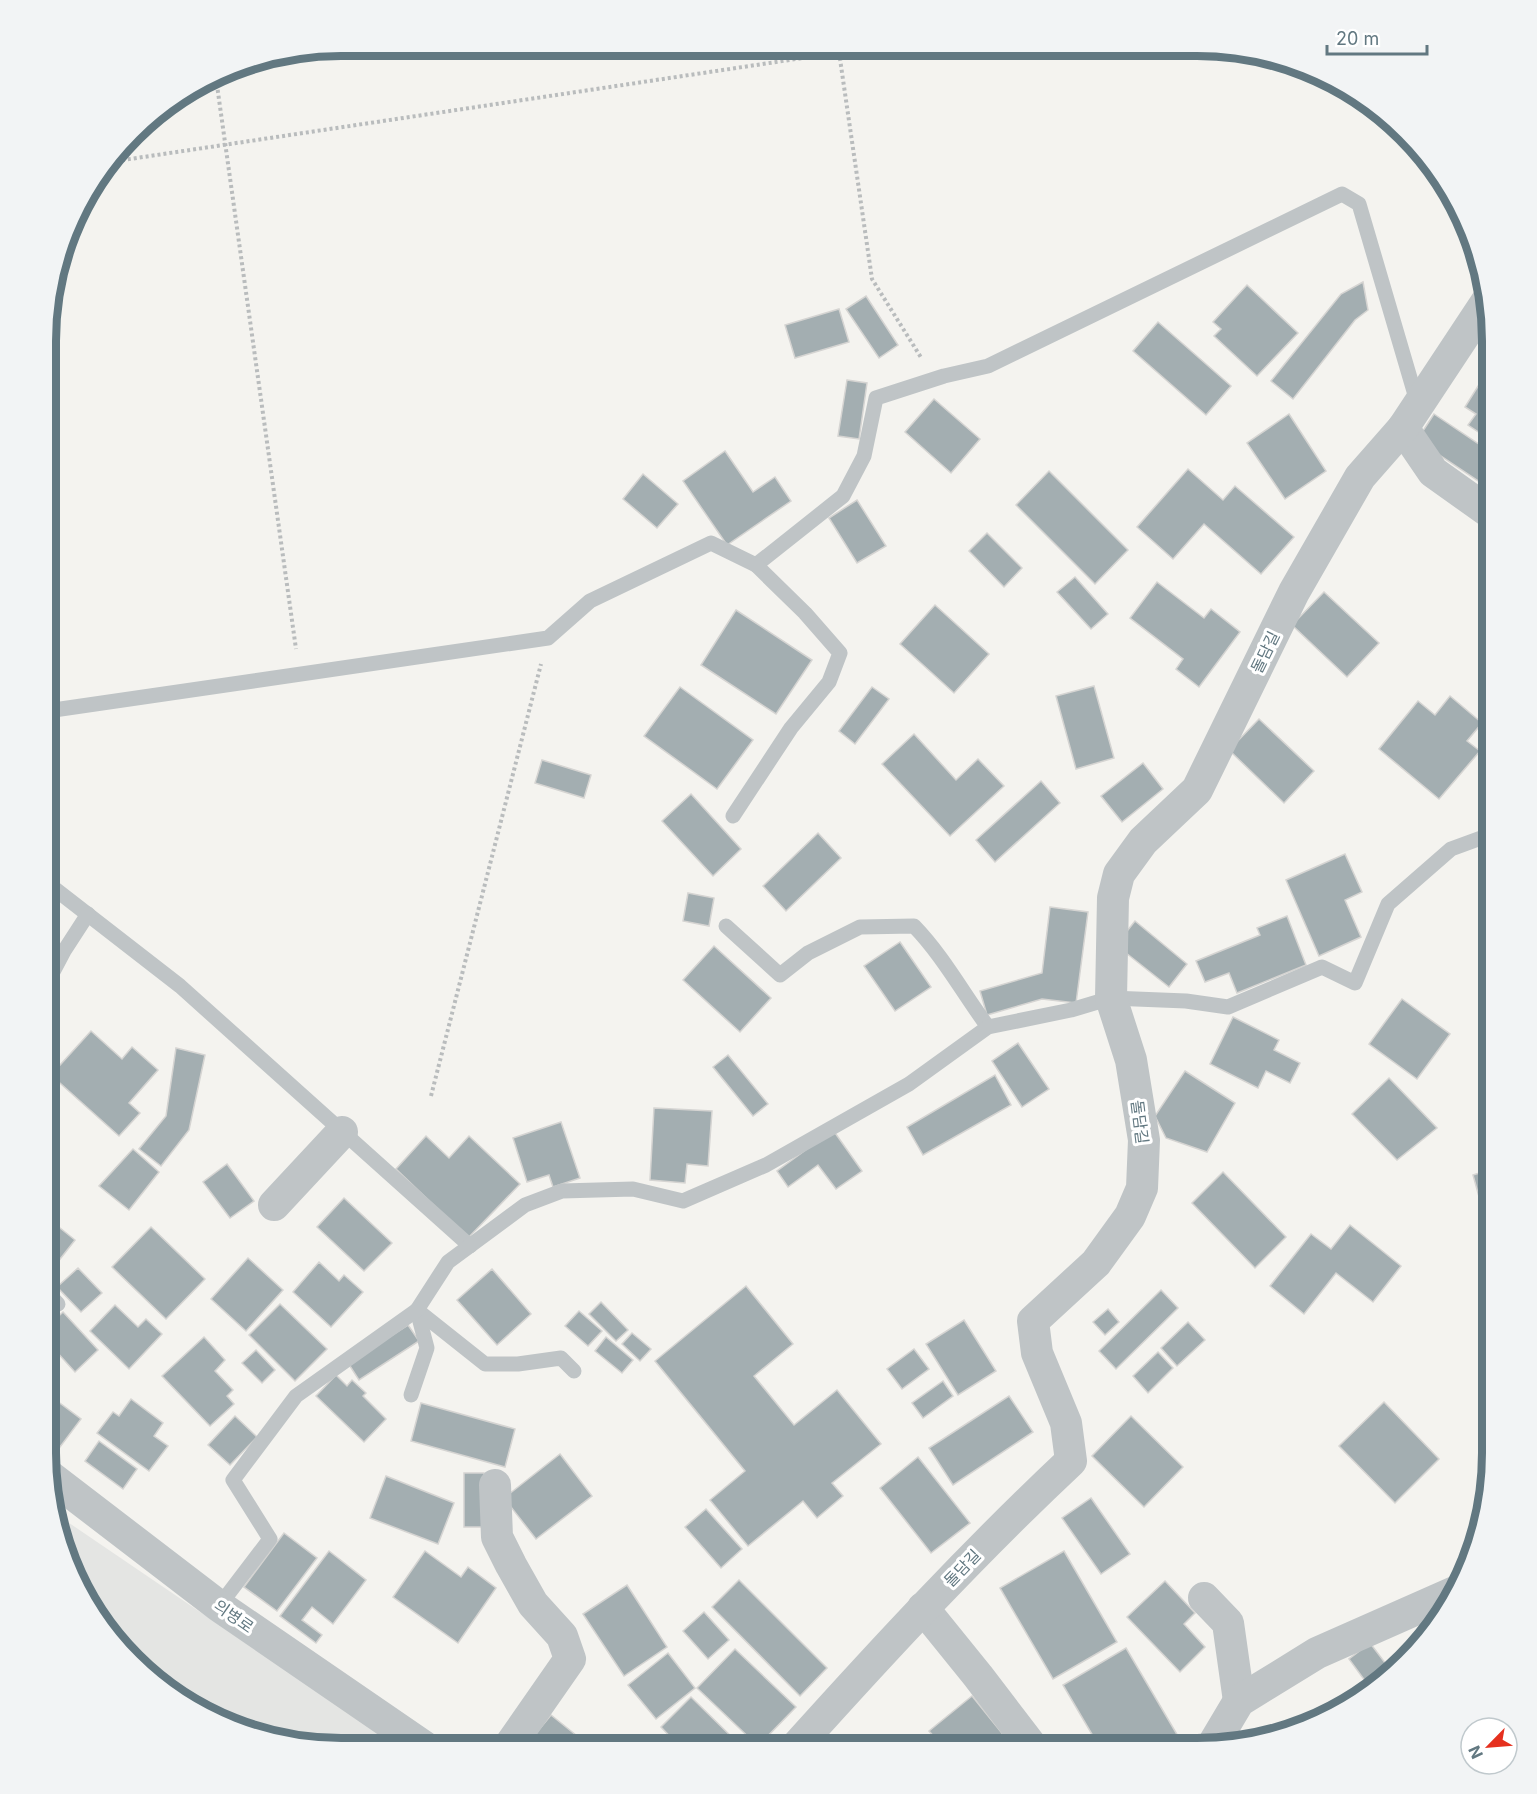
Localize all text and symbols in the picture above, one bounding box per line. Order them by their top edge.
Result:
scale bar [1327,18,1428,56]
text: 20 m [1336,28,1379,49]
street label: 돌담길 [1246,628,1284,676]
street label: 돌담길 [1127,1099,1153,1145]
street label: 돌담길 [939,1545,985,1591]
street label: 의병로 [210,1595,258,1637]
north arrow [1459,1716,1519,1776]
text: N [1464,1743,1487,1762]

